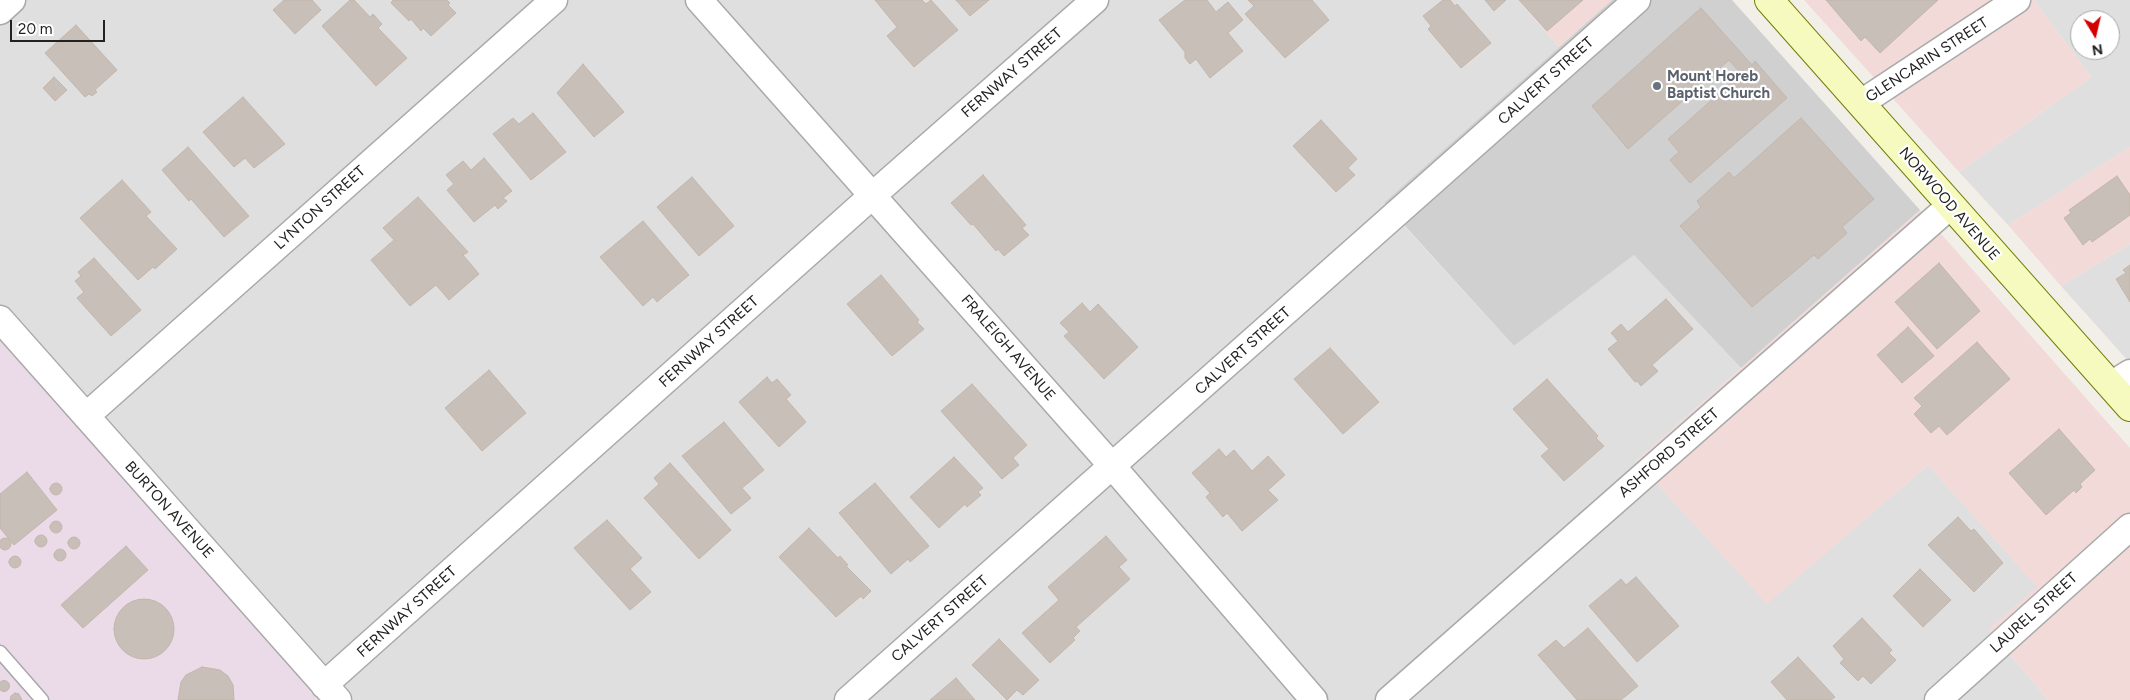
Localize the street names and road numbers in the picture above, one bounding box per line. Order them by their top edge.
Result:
street label: GLENCARIN STREET [1862,14,1992,106]
street label: FERNWAY STREET [958,24,1066,122]
street label: CALVERT STREET [1495,33,1597,129]
street label: NORWOOD AVENUE [1895,144,2003,264]
street label: LYNTON STREET [271,162,369,254]
street label: FRALEIGH AVENUE [957,291,1059,405]
street label: FERNWAY STREET [656,293,762,391]
street label: CALVERT STREET [1192,303,1294,399]
street label: ASHFORD STREET [1615,405,1723,501]
street label: BURTON AVENUE [121,458,217,562]
street label: FERNWAY STREET [354,563,460,661]
street label: LAUREL STREET [1987,569,2081,657]
street label: CALVERT STREET [888,572,992,666]

